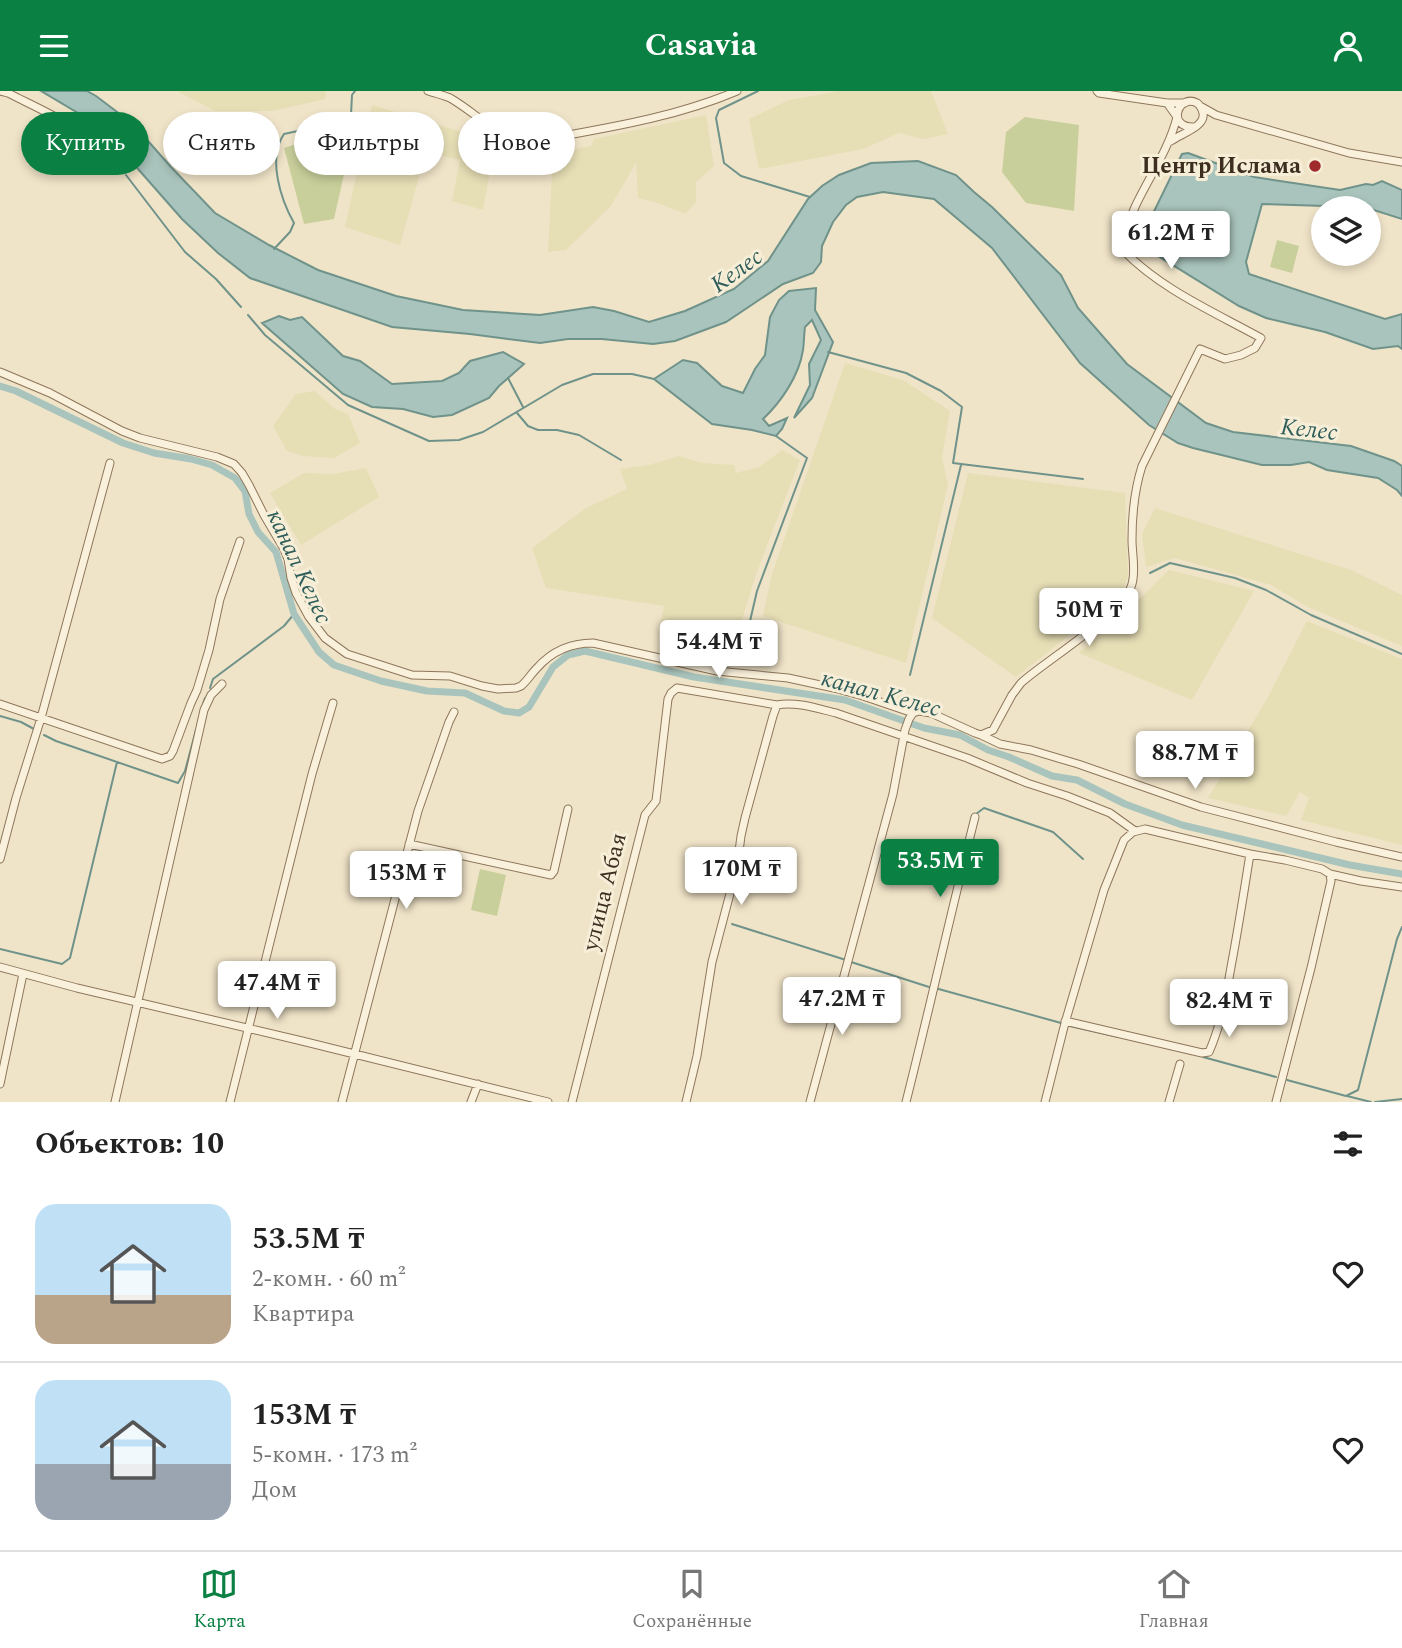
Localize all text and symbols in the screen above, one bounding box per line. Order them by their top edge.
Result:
text: Casavia [645,21,757,70]
icon: menu [35,27,73,65]
icon: person [1329,27,1367,65]
chip: Купить [21,112,149,175]
chip: Снять [163,112,280,175]
chip: Фильтры [294,112,444,175]
chip: Новое [458,112,575,175]
place label: Центр Ислама [1141,149,1301,184]
marker: Центр Ислама [1307,158,1323,174]
map controls [1311,196,1381,266]
button: layers [1311,196,1381,266]
pin: 61.2M ₸ [1106,211,1236,271]
text: 61.2M ₸ [1128,216,1214,251]
water label: Келес [703,240,771,302]
water label: Келес [1279,409,1339,451]
water label: канал Келес [257,504,341,630]
pin: 50M ₸ [1040,589,1138,648]
text: 50M ₸ [1055,593,1123,628]
pin: 54.4M ₸ [654,621,784,680]
text: 54.4M ₸ [676,625,762,660]
water label: канал Келес [817,661,945,727]
pin: 88.7M ₸ [1130,731,1260,791]
text: 88.7M ₸ [1152,736,1238,771]
street label: улица Абая [573,829,637,956]
pin: 53.5M ₸ [875,839,1005,899]
text: 53.5M ₸ [897,844,983,879]
pin: 170M ₸ [684,847,798,907]
pin: 153M ₸ [349,851,463,911]
text: 170M ₸ [701,852,781,887]
text: 153M ₸ [366,856,446,891]
pin: 47.4M ₸ [212,961,342,1021]
text: 47.4M ₸ [234,966,320,1001]
pin: 47.2M ₸ [777,977,907,1037]
pin: 82.4M ₸ [1164,979,1294,1039]
text: 47.2M ₸ [799,982,885,1017]
text: 82.4M ₸ [1186,984,1272,1019]
text: Объектов: 10 [35,1121,224,1167]
icon: filters [1329,1125,1367,1163]
text: 53.5M ₸ [252,1216,365,1262]
icon: home [91,1232,175,1316]
icon: heart [1329,1255,1367,1293]
text: 2-комн. · 60 m² [252,1262,406,1297]
text: Квартира [252,1297,355,1332]
text: 153M ₸ [252,1392,357,1438]
icon: home [91,1408,175,1492]
icon: heart [1329,1431,1367,1469]
text: 5-комн. · 173 m² [252,1438,417,1473]
text: Дом [252,1473,297,1508]
tab: Карта [193,1565,245,1636]
tab: Сохранённые [632,1565,752,1636]
tab: Главная [1139,1565,1209,1636]

